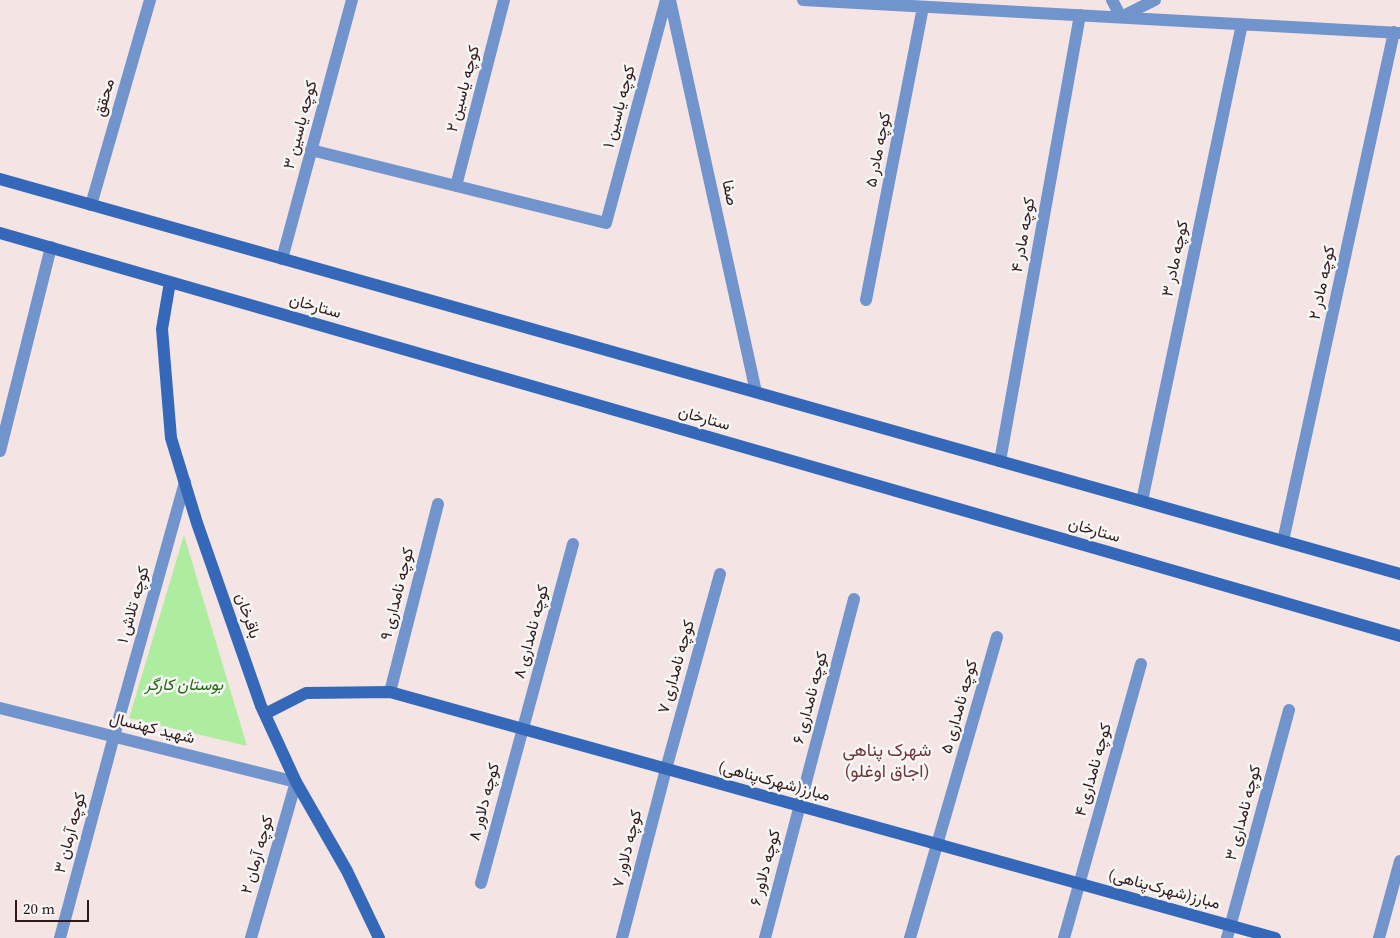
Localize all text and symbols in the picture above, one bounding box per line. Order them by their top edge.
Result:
street label: کوچه یاسین ۲ [443,44,485,134]
street label: کوچه یاسین ۱ [600,63,640,151]
street label: محقق [90,77,120,119]
street label: کوچه یاسین ۳ [280,79,322,171]
street label: کوچه مادر ۵ [862,111,896,189]
street label: صفا [717,179,741,207]
street label: کوچه مادر ۴ [1008,196,1040,274]
street label: کوچه مادر ۳ [1159,219,1193,299]
street label: کوچه مادر ۲ [1306,244,1340,322]
street label: ستارخان [287,290,343,324]
street label: ستارخان [676,402,732,436]
street label: ستارخان [1066,514,1122,548]
street label: کوچه نامداری ۹ [377,546,419,642]
street label: کوچه تلاش ۱ [114,564,154,646]
street label: کوچه نامداری ۸ [510,583,554,681]
street label: باقرخان [230,591,264,641]
street label: کوچه نامداری ۷ [654,618,700,716]
street label: کوچه نامداری ۶ [789,650,833,746]
street label: کوچه نامداری ۵ [937,658,983,756]
park label: بوستان کارگر [145,676,223,696]
street label: شهید کهنسال [107,709,197,749]
street label: کوچه نامداری ۴ [1072,721,1116,819]
district label: شهرک پناهی (اجاق اوغلو) [843,740,931,782]
street label: مبارز(شهرک‌پناهی) [716,758,832,806]
street label: کوچه دلاور ۸ [465,761,505,843]
street label: کوچه نامداری ۳ [1222,763,1266,863]
street label: کوچه آرمان ۳ [51,791,91,875]
street label: کوچه دلاور ۷ [609,808,647,890]
street label: کوچه آرمان ۲ [238,814,278,896]
street label: کوچه دلاور ۶ [747,828,785,908]
street label: مبارز(شهرک‌پناهی) [1106,866,1222,914]
scale bar [18,890,91,922]
text: 20 m [23,898,55,919]

